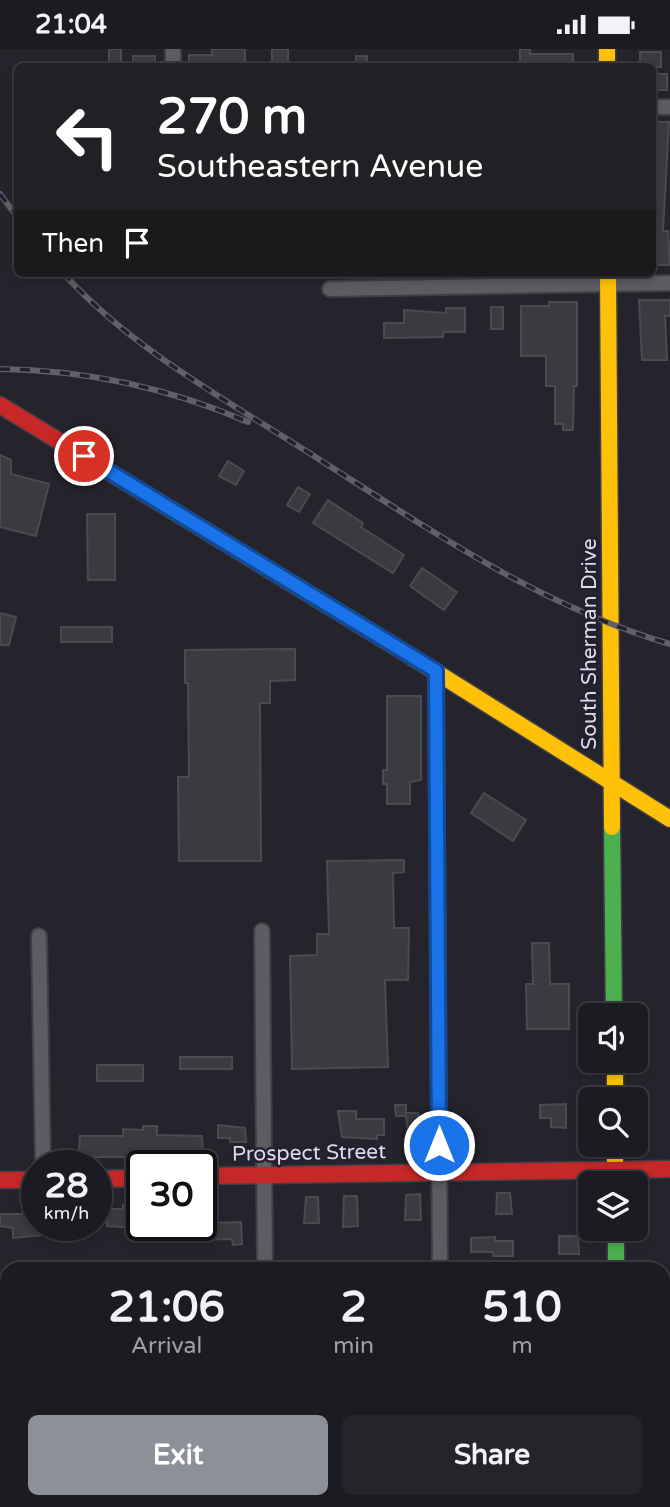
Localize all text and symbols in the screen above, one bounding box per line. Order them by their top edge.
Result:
text: 21:04 [35,9,107,40]
text: 270 m [157,88,307,147]
icon: left [42,91,133,182]
text: Southeastern Avenue [157,148,483,186]
icon: arrive [118,224,156,262]
text: Then [42,228,104,259]
pin [54,426,114,486]
icon: arrive [65,437,103,475]
street label: South Sherman Drive [577,538,602,750]
map controls [578,1003,648,1241]
button: sound [578,1003,648,1073]
button: search [578,1087,648,1157]
position arrow [402,1108,476,1182]
street label: Prospect Street [232,1139,386,1167]
speed limit sign: 30 [126,1150,217,1241]
text: 28 [45,1165,88,1207]
button: layers [578,1171,648,1241]
text: km/h [44,1202,89,1224]
text: 21:06 [108,1282,225,1333]
text: 2 [340,1282,367,1333]
text: 510 [482,1282,562,1333]
text: Arrival [131,1332,202,1360]
text: min [333,1332,374,1360]
text: m [511,1332,533,1360]
button: Exit [28,1415,328,1495]
button: Share [342,1415,642,1495]

